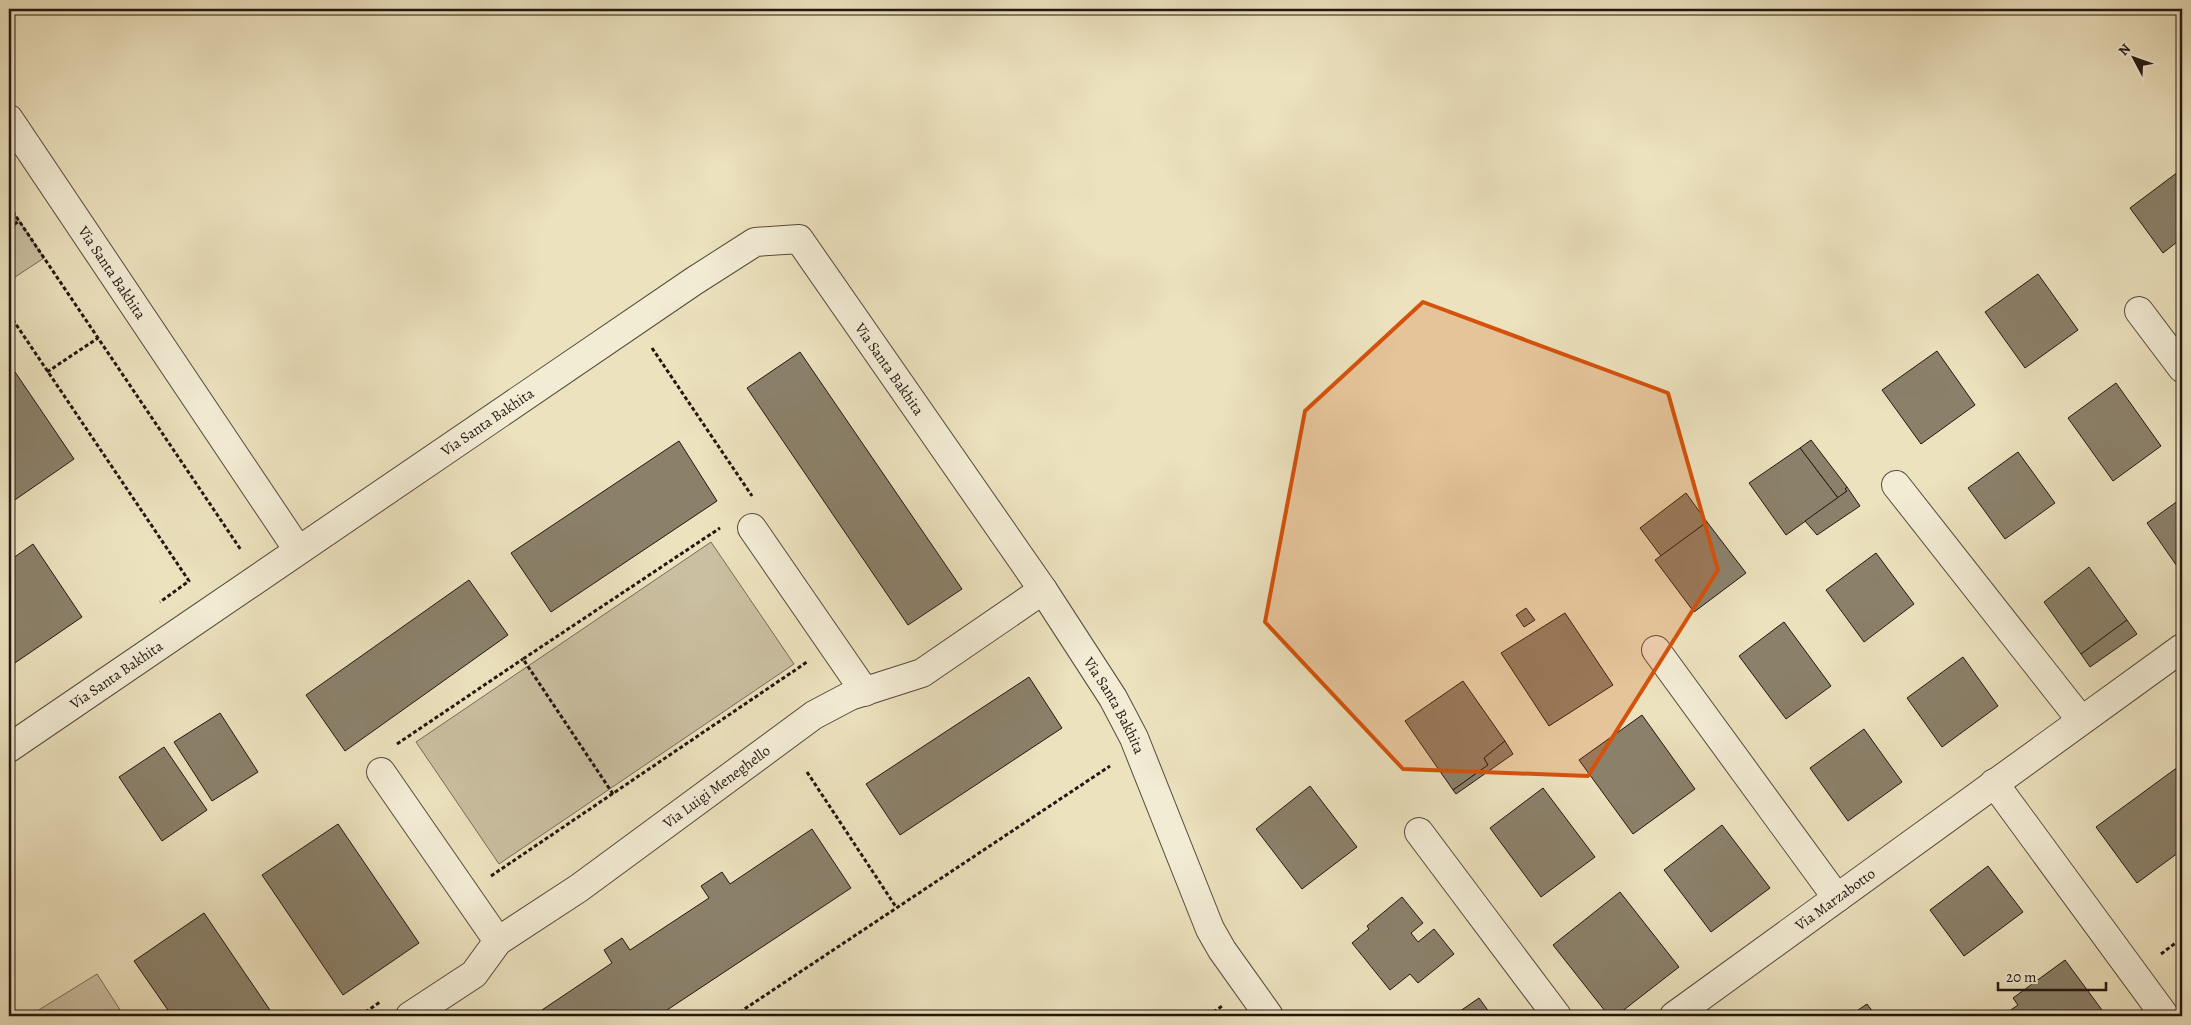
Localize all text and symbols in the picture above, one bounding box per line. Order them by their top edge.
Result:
north arrow [2108,32,2158,82]
text: N [2114,40,2135,60]
street label: Via Santa Bakhita [73,221,150,323]
street label: Via Santa Bakhita [850,318,929,419]
street label: Via Santa Bakhita [436,383,538,461]
street label: Via Santa Bakhita [65,636,167,714]
street label: Via Santa Bakhita [1079,652,1149,757]
street label: Via Luigi Meneghello [658,741,774,833]
street label: Via Marzabotto [1790,863,1879,936]
scale bar [1998,960,2106,992]
text: 20 m [2006,967,2037,987]

